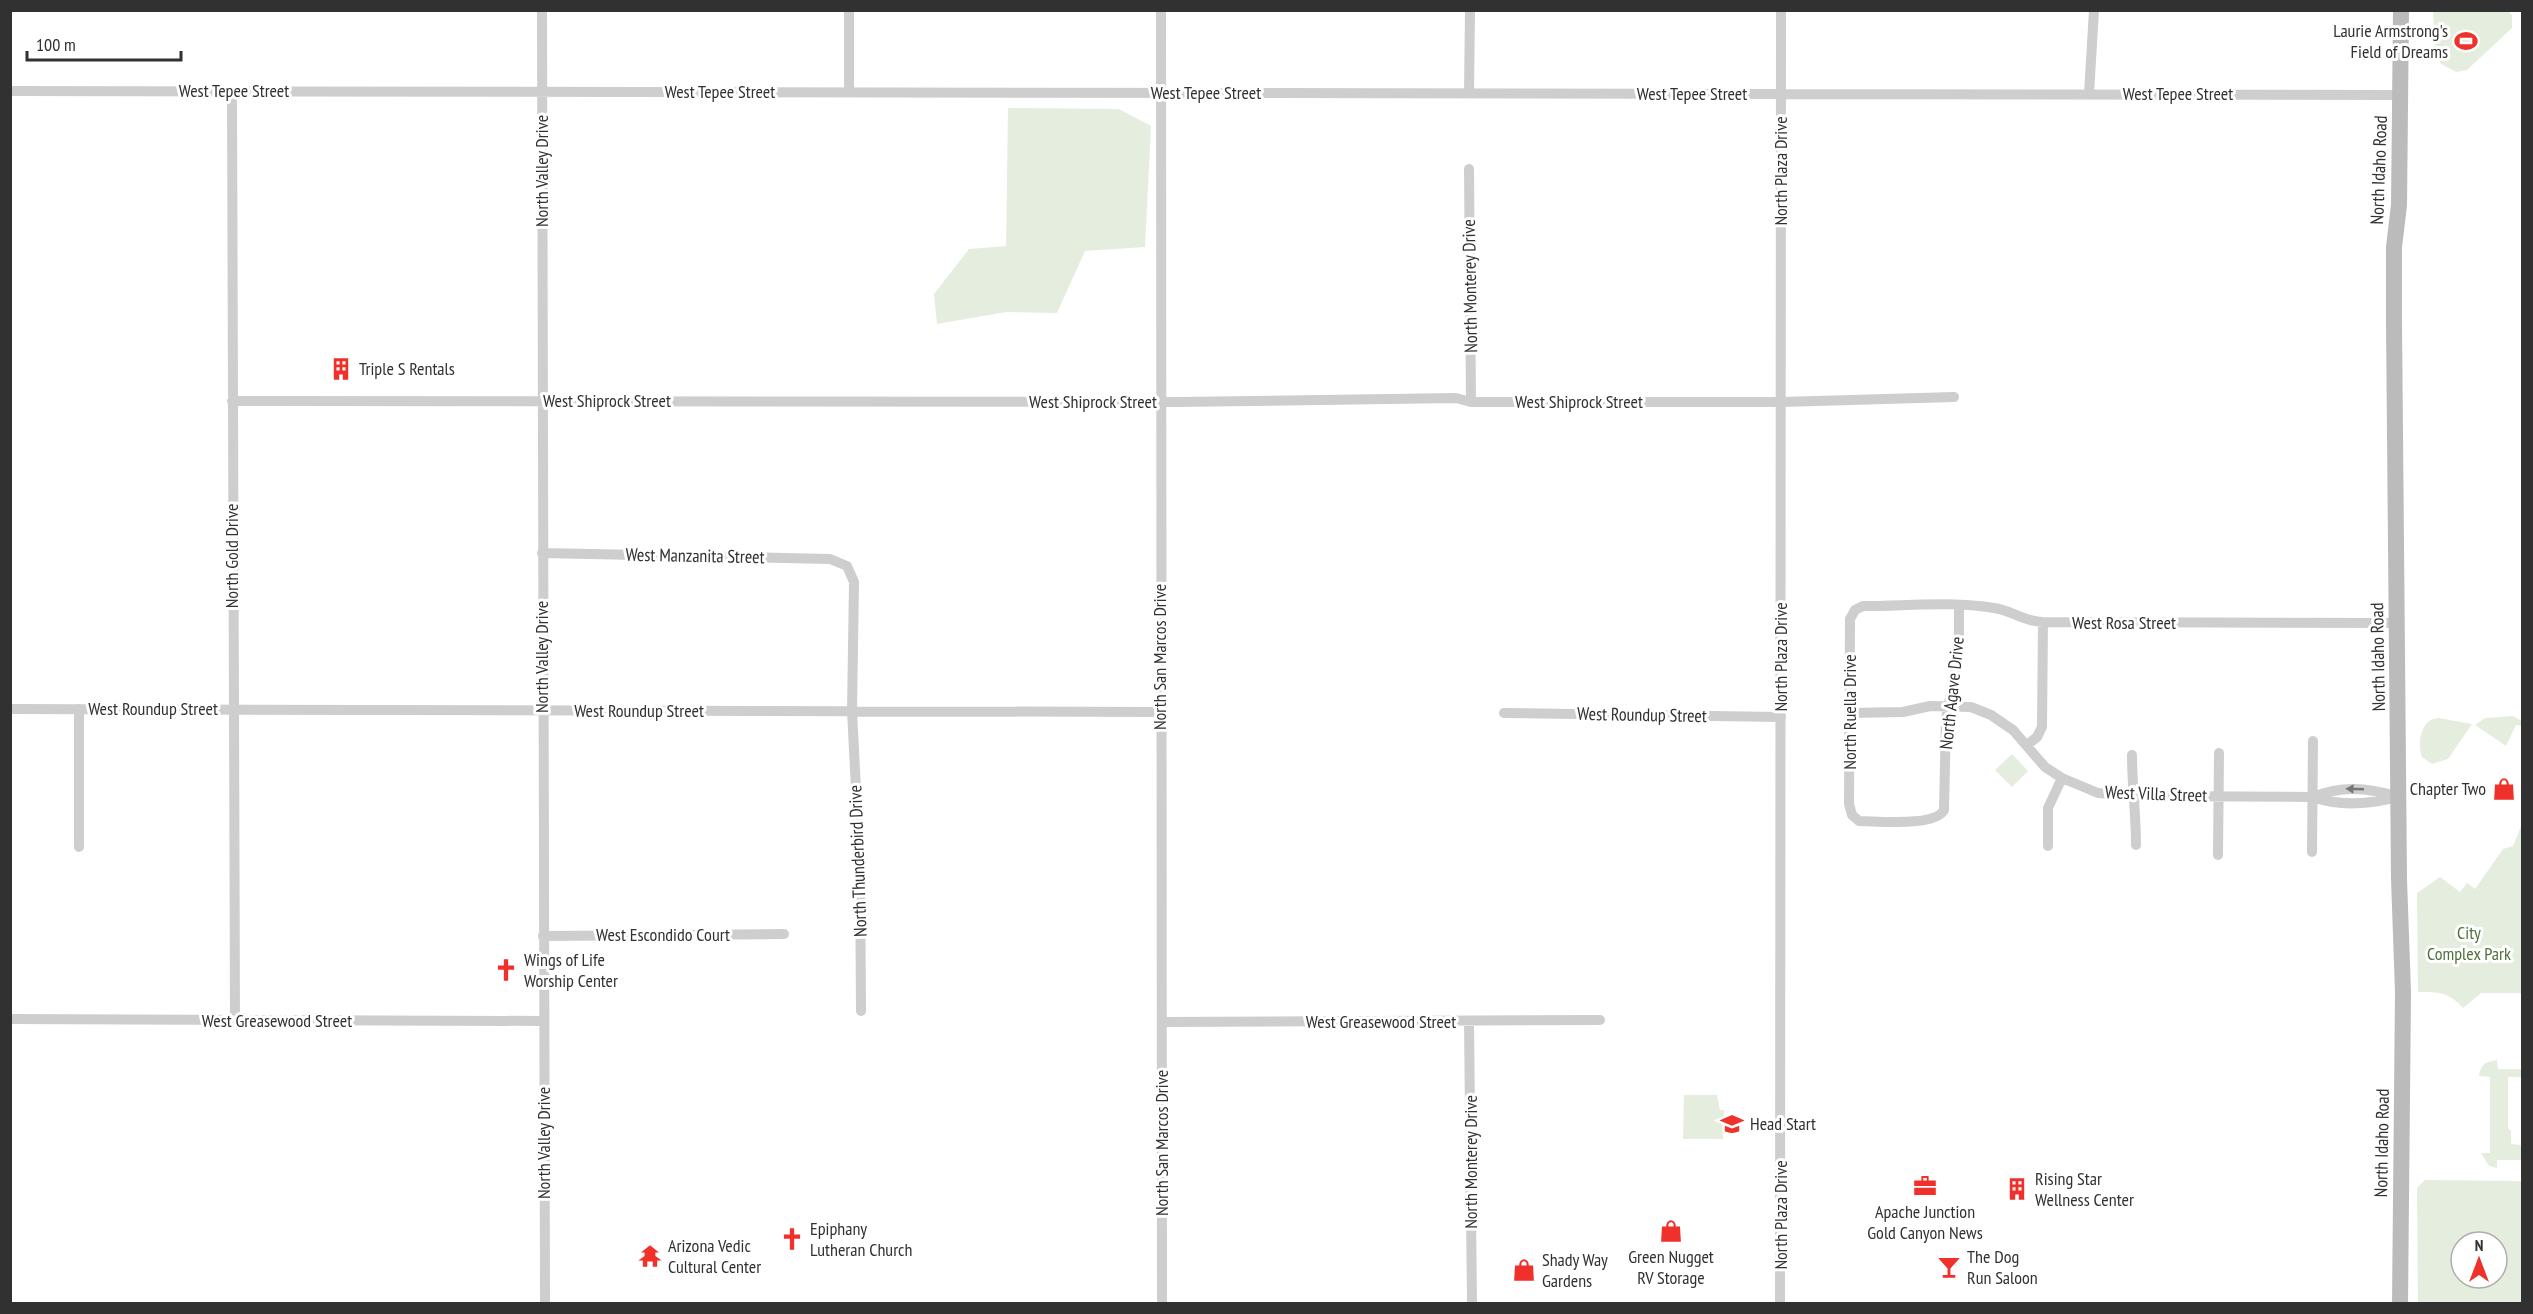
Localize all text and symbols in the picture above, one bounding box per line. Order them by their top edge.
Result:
place label: Laurie Armstrong's Field of Dreams [2333,19,2448,63]
scale bar [27,24,182,62]
sports icon: Laurie Armstrong's Field of Dreams [2453,28,2479,54]
text: 100 m [36,33,76,56]
street label: West Tepee Street [179,79,289,102]
street label: West Tepee Street [665,80,775,103]
street label: West Tepee Street [1151,81,1261,104]
street label: West Tepee Street [1637,82,1747,105]
street label: West Tepee Street [2123,82,2233,105]
street label: North Valley Drive [530,115,553,227]
street label: North Idaho Road [2365,115,2392,225]
street label: North Plaza Drive [1769,116,1792,226]
street label: North Monterey Drive [1457,219,1482,353]
building icon: Triple S Rentals [328,356,354,382]
place label: Triple S Rentals [359,357,455,380]
street label: West Shiprock Street [543,389,671,412]
street label: West Shiprock Street [1029,390,1157,413]
street label: West Shiprock Street [1515,390,1643,413]
street label: North Gold Drive [220,504,243,608]
street label: West Manzanita Street [625,543,765,568]
street label: North San Marcos Drive [1148,584,1171,730]
street label: North Valley Drive [530,601,553,713]
street label: North Plaza Drive [1769,602,1792,712]
street label: North Idaho Road [2365,602,2390,712]
street label: West Rosa Street [2072,611,2176,634]
street label: North Agave Drive [1934,635,1969,750]
street label: North Ruella Drive [1838,654,1861,770]
street label: West Roundup Street [88,697,218,720]
street label: West Roundup Street [574,699,704,722]
street label: West Roundup Street [1577,702,1707,727]
shop icon: Chapter Two [2491,776,2517,802]
place label: Chapter Two [2410,777,2486,800]
street label: West Villa Street [2105,780,2208,807]
street label: North Thunderbird Drive [843,785,872,937]
one-way arrow [2346,785,2365,794]
park label: City Complex Park [2427,921,2511,965]
street label: West Escondido Court [596,923,730,946]
place label: Wings of Life Worship Center [524,948,618,992]
church icon: Wings of Life Worship Center [493,957,519,983]
street label: West Greasewood Street [202,1009,352,1032]
street label: West Greasewood Street [1306,1010,1456,1033]
street label: North San Marcos Drive [1150,1070,1173,1216]
street label: North Valley Drive [532,1087,555,1199]
street label: North Idaho Road [2369,1088,2394,1198]
street label: North Monterey Drive [1459,1095,1482,1229]
school or university icon: Head Start [1719,1111,1745,1137]
place label: Head Start [1750,1112,1816,1135]
street label: North Plaza Drive [1769,1160,1792,1270]
place label: Rising Star Wellness Center [2035,1167,2134,1211]
office icon: Apache Junction Gold Canyon News [1912,1173,1938,1199]
building icon: Rising Star Wellness Center [2004,1176,2030,1202]
place label: Apache Junction Gold Canyon News [1867,1200,1983,1244]
place label: Epiphany Lutheran Church [810,1217,912,1261]
shop icon: Green Nugget RV Storage [1658,1218,1684,1244]
church icon: Epiphany Lutheran Church [779,1226,805,1252]
north arrow [2449,1230,2509,1290]
place label: Arizona Vedic Cultural Center [668,1234,761,1278]
text: N [2475,1235,2483,1255]
temple icon: Arizona Vedic Cultural Center [637,1243,663,1269]
place label: Green Nugget RV Storage [1628,1245,1714,1289]
place label: The Dog Run Saloon [1967,1245,2038,1289]
place label: Shady Way Gardens [1542,1248,1608,1292]
bar icon: The Dog Run Saloon [1936,1254,1962,1280]
shop icon: Shady Way Gardens [1511,1257,1537,1283]

